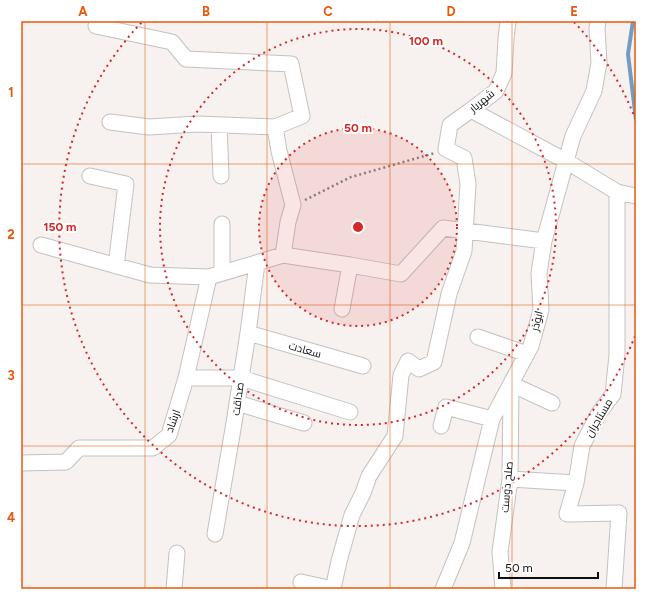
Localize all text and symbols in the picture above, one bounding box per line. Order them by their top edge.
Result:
text: A [78,4,88,19]
text: B [202,4,210,19]
text: C [323,4,333,19]
text: D [446,4,456,19]
text: E [570,4,578,19]
text: 100 m [409,34,443,48]
text: 1 [8,85,14,100]
street label: شهریار [466,87,497,116]
text: 50 m [344,121,372,135]
text: 150 m [43,220,77,234]
centre of rings [351,220,365,234]
text: 2 [7,227,15,242]
street label: ابوذر [528,310,546,333]
street label: سعادت [287,339,323,361]
text: 3 [7,368,15,383]
street label: صداقت [229,381,247,417]
street label: مستاجران [582,396,616,440]
street label: ارشاد [163,408,183,434]
street label: صلح دوست [498,461,517,513]
text: 4 [7,510,15,525]
scale bar [499,554,598,580]
text: 50 m [505,561,533,575]

